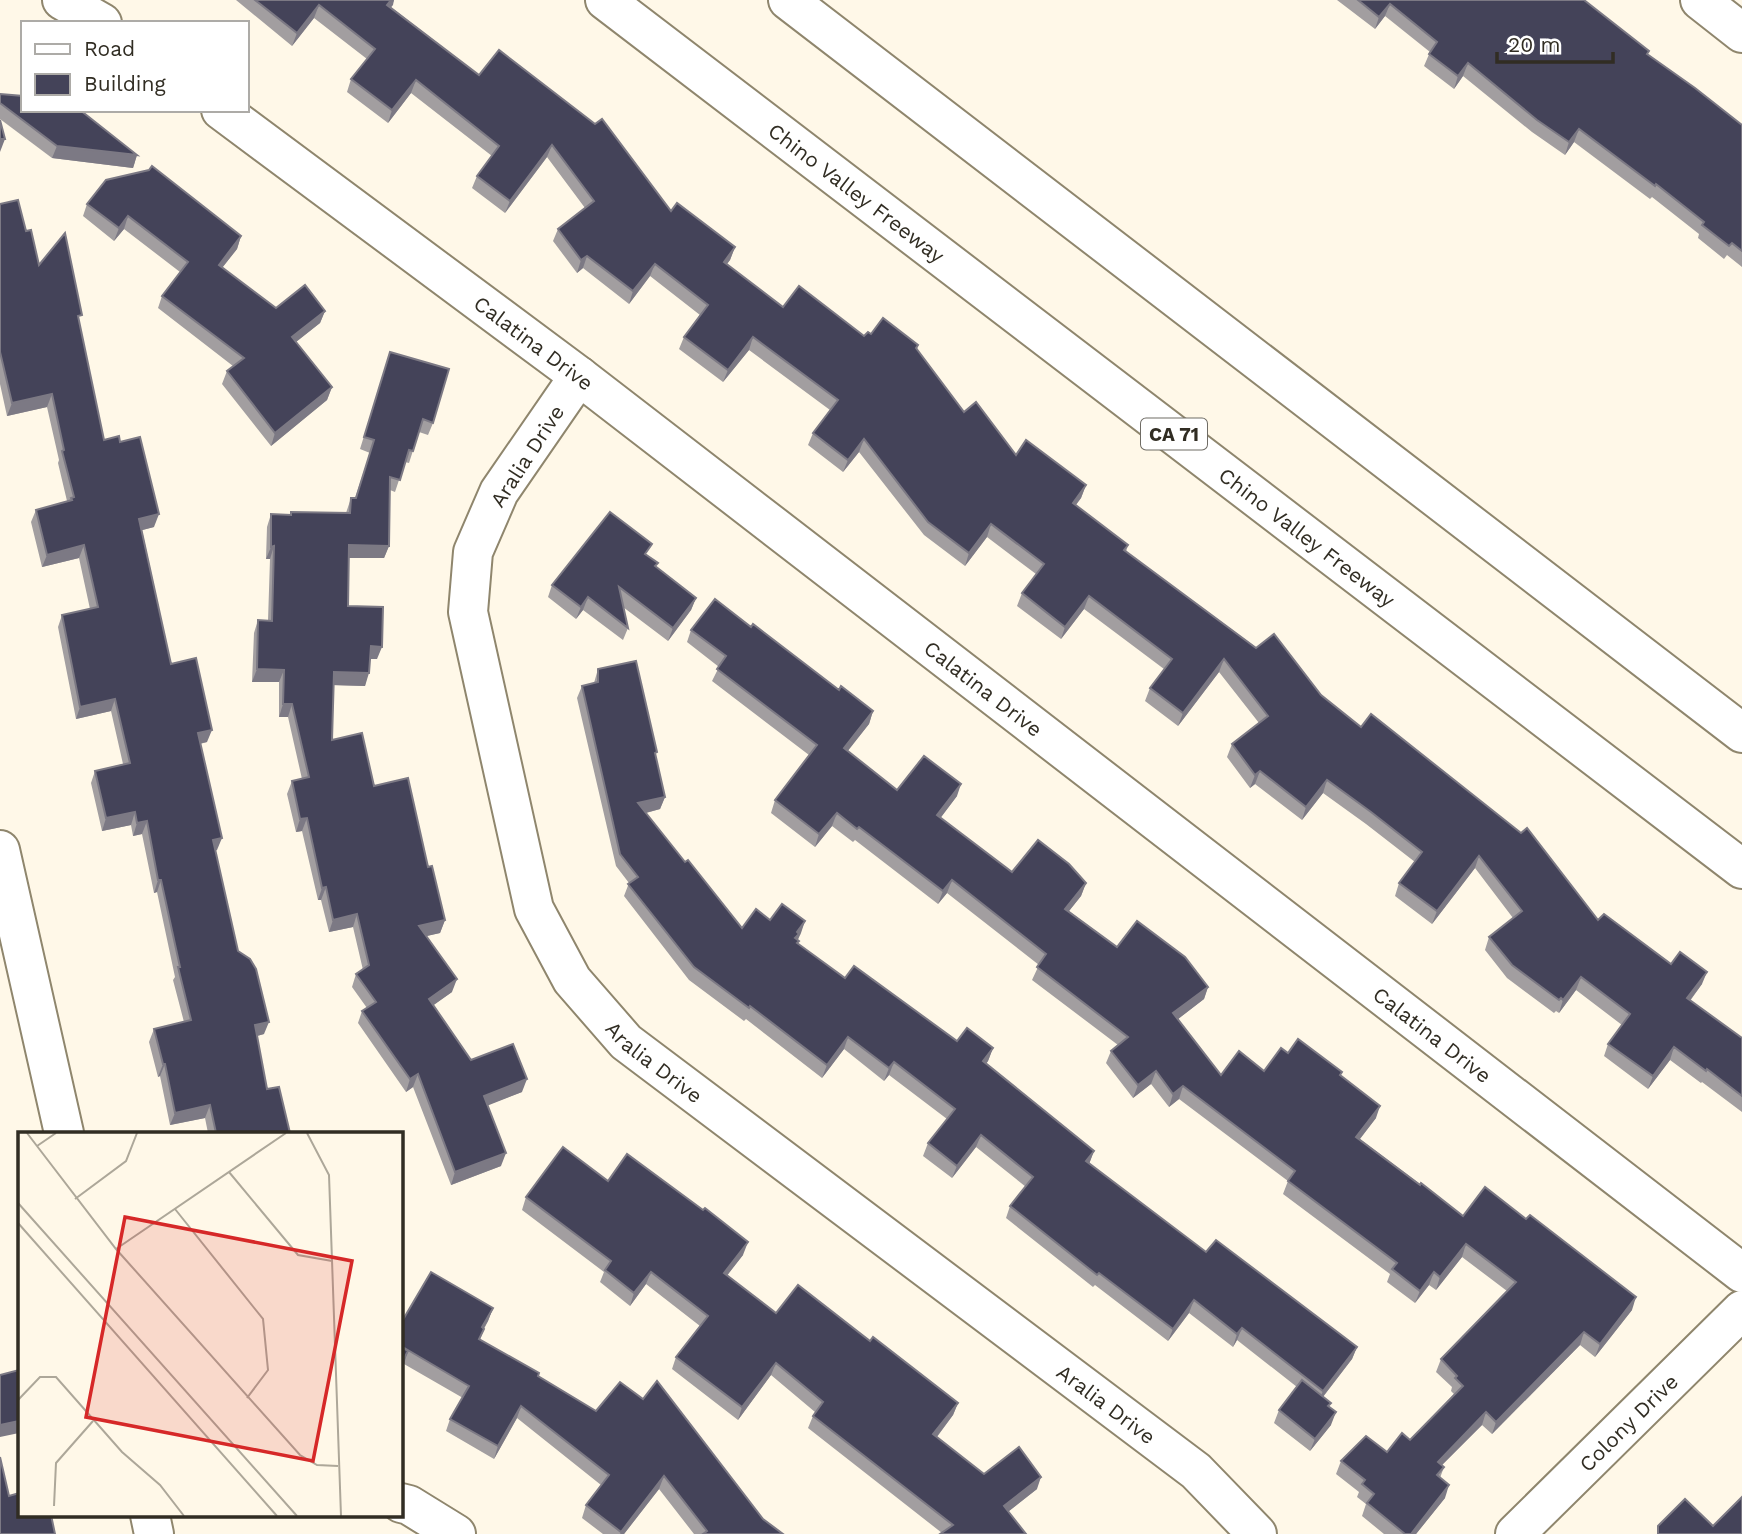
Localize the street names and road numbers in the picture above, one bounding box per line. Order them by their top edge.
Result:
street label: Chino Valley Freeway [764,117,950,268]
street label: Calatina Drive [469,290,599,395]
street label: Aralia Drive [485,400,569,512]
road number: CA 71 [1141,418,1207,449]
street label: Chino Valley Freeway [1214,462,1400,612]
street label: Calatina Drive [920,635,1048,741]
street label: Calatina Drive [1369,981,1497,1088]
street label: Aralia Drive [601,1016,708,1108]
street label: Aralia Drive [1052,1359,1161,1449]
street label: Colony Drive [1574,1368,1683,1476]

